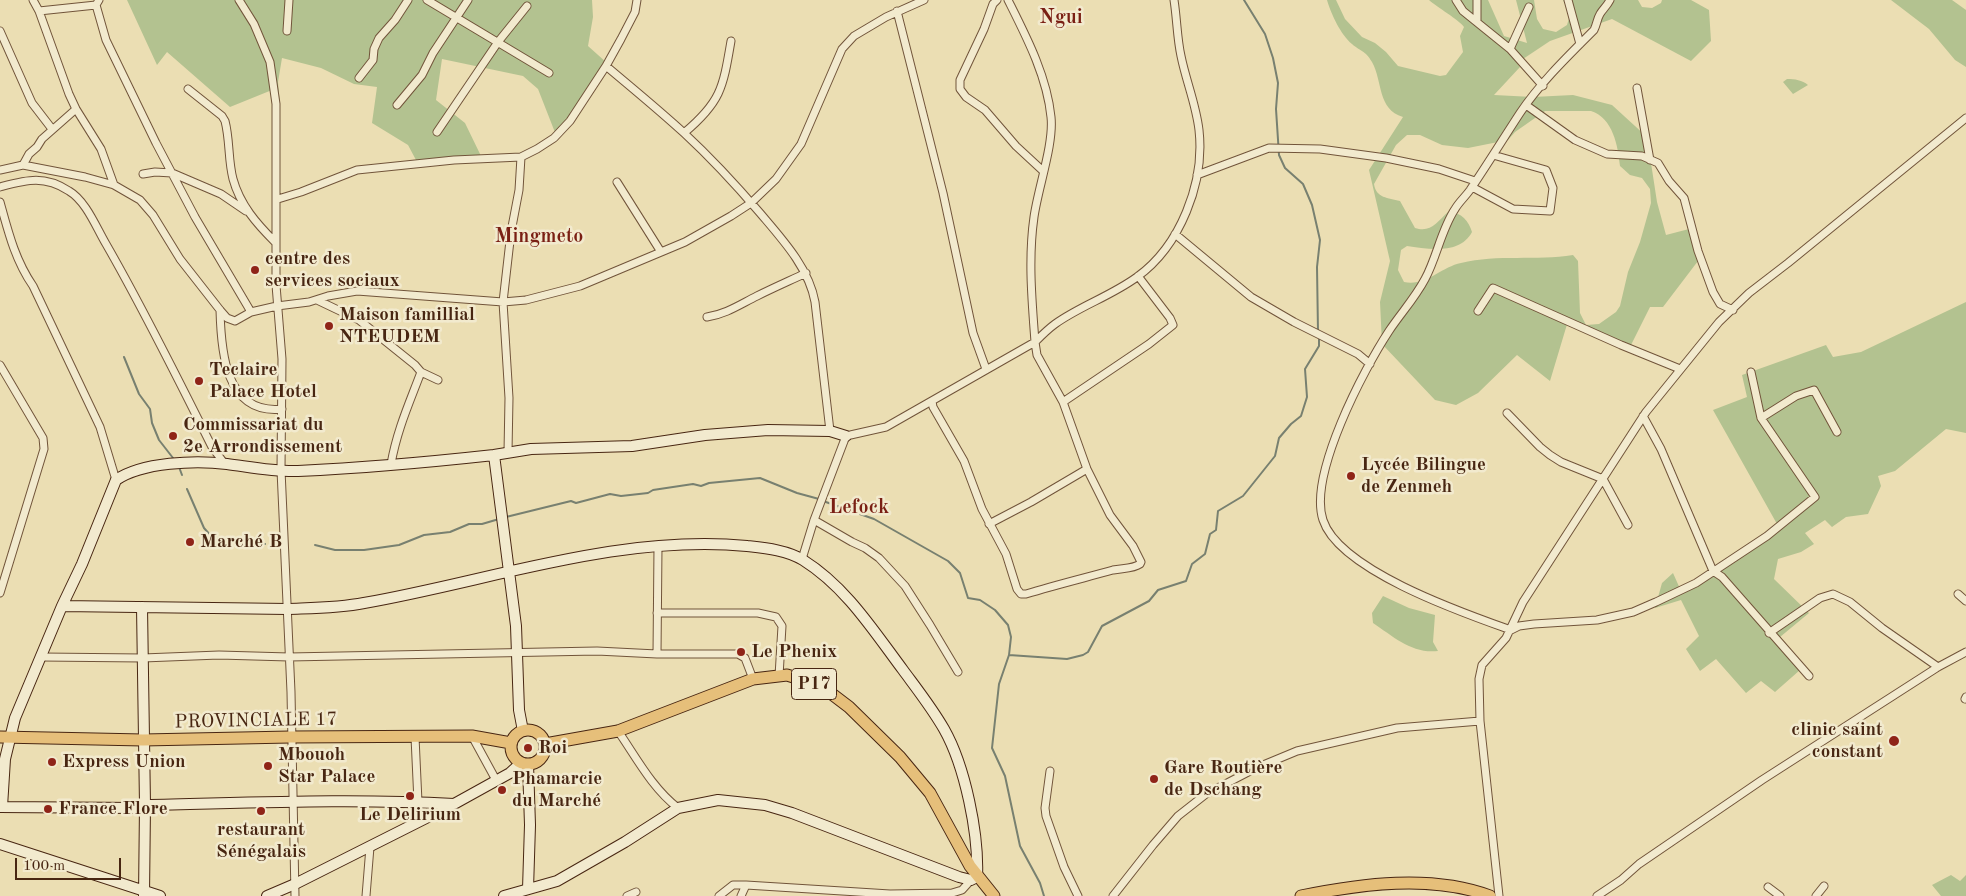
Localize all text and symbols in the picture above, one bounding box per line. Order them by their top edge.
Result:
district label: Ngui [1039,6,1083,30]
district label: Mingmeto [495,225,583,249]
place label: centre des services sociaux [265,248,400,292]
marker: centre des services sociaux [249,264,261,276]
place label: Maison famillial NTEUDEM [339,304,475,348]
marker: Maison famillial NTEUDEM [323,320,335,332]
place label: Teclaire Palace Hotel [209,359,317,403]
marker: Teclaire Palace Hotel [193,375,205,387]
place label: Commissariat du 2e Arrondissement [183,414,342,458]
marker: Commissariat du 2e Arrondissement [167,430,179,442]
place label: Lycée Bilingue de Zenmeh [1361,454,1486,498]
marker: Lycée Bilingue de Zenmeh [1345,470,1357,482]
district label: Lefock [829,496,889,520]
place label: Marché B [200,531,282,553]
marker: Marché B [184,536,196,548]
place label: Le Phenix [751,641,837,663]
marker: Le Phenix [735,646,747,658]
road number: P17 [792,669,836,700]
street label: PROVINCIALE 17 [174,708,338,734]
place label: clinic saint constant [1791,719,1883,763]
marker: clinic saint constant [1887,734,1901,748]
place label: Roi [538,737,567,759]
marker: Roi [522,742,534,754]
place label: Mbouoh Star Palace [278,744,375,788]
place label: Express Union [62,751,186,773]
marker: Express Union [46,756,58,768]
place label: Gare Routière de Dschang [1164,757,1282,801]
marker: Mbouoh Star Palace [262,760,274,772]
place label: Phamarcie du Marché [512,768,602,812]
marker: Gare Routière de Dschang [1148,773,1160,785]
marker: Phamarcie du Marché [496,784,508,796]
marker: Le Delirium [404,790,416,802]
place label: France Flore [58,798,168,820]
marker: France Flore [42,803,54,815]
place label: Le Delirium [359,804,461,826]
marker: restaurant Sénégalais [255,805,267,817]
place label: restaurant Sénégalais [216,819,306,863]
scale bar [18,848,124,880]
text: 100 m [23,859,65,874]

